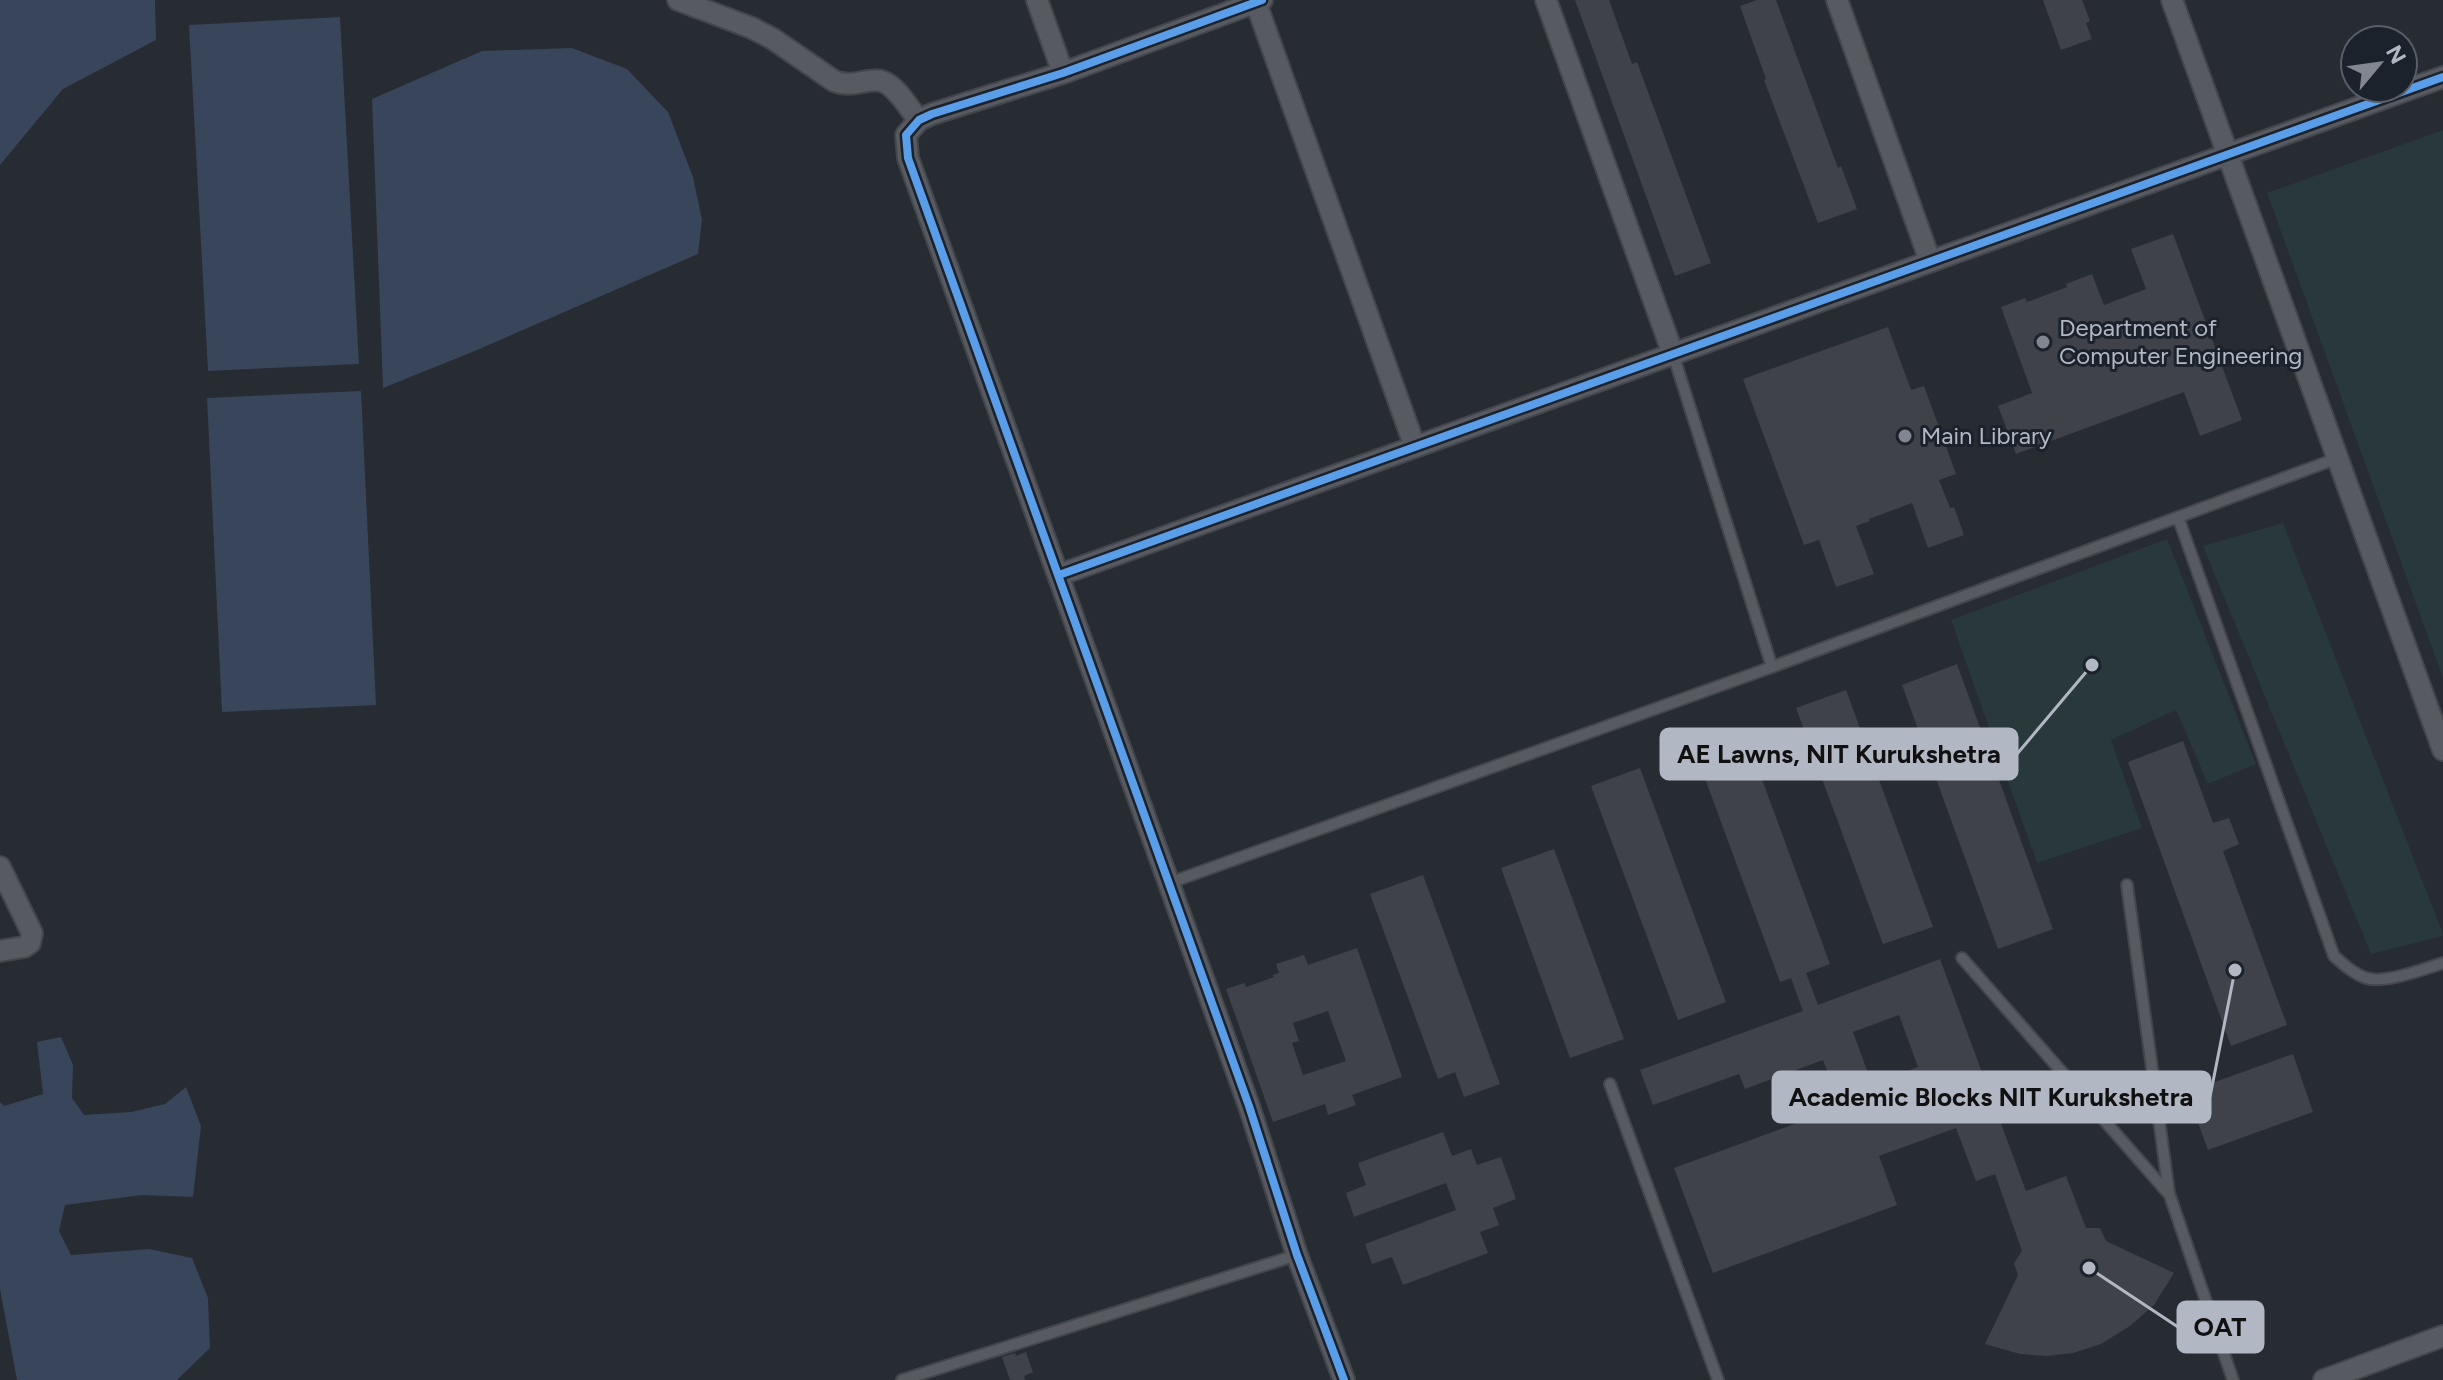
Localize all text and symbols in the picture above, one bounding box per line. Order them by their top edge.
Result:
north arrow [2339,24,2419,104]
text: N [2380,41,2412,69]
place label: Department of Computer Engineering [2059,313,2302,370]
marker: Department of Computer Engineering [2034,333,2052,351]
place label: Main Library [1921,421,2052,450]
marker: Main Library [1896,427,1914,445]
callout: AE Lawns, NIT Kurukshetra [1661,729,2017,779]
text: AE Lawns, NIT Kurukshetra [1677,738,2001,770]
callout: Academic Blocks NIT Kurukshetra [1773,1072,2210,1122]
text: Academic Blocks NIT Kurukshetra [1789,1081,2193,1113]
callout: OAT [2178,1302,2263,1352]
text: OAT [2194,1311,2246,1343]

